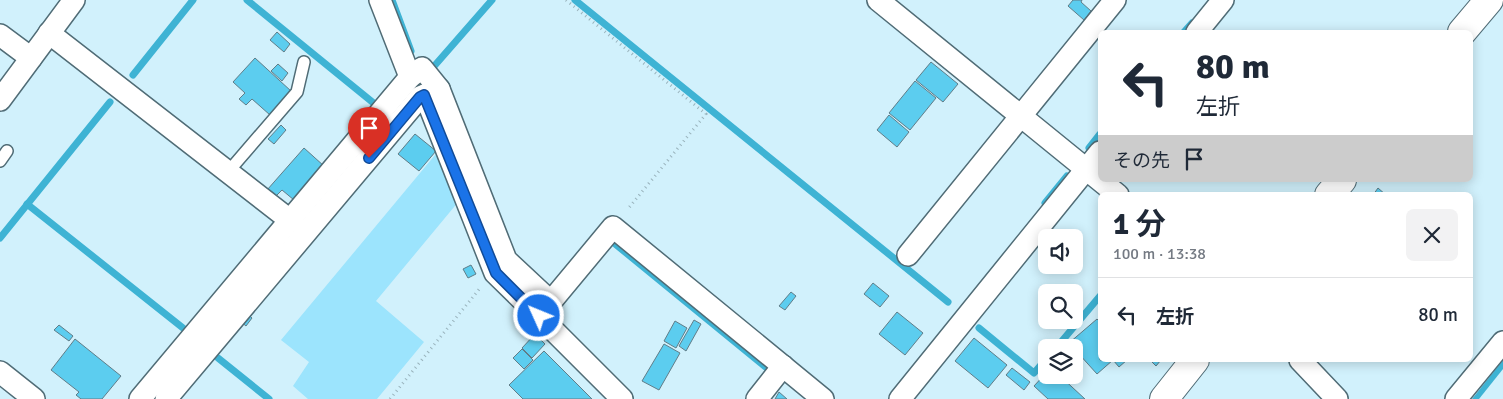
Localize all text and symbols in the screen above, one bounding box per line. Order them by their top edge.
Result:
text: 80 m [1196,45,1270,88]
icon: left [1113,50,1178,115]
text: 左折 [1196,93,1240,120]
pin [348,107,390,158]
icon: arrive [355,114,383,142]
icon: arrive [1180,145,1208,173]
text: その先 [1113,149,1170,173]
text: 1 分 [1113,206,1166,243]
button: close [1406,209,1458,261]
map controls [1038,229,1083,384]
button: sound [1038,229,1083,274]
text: 100 m · 13:38 [1113,244,1206,264]
button: search [1038,284,1083,329]
position arrow [512,289,564,341]
icon: left [1113,301,1141,329]
text: 80 m [1418,303,1458,327]
text: 左折 [1156,305,1194,329]
button: layers [1038,339,1083,384]

